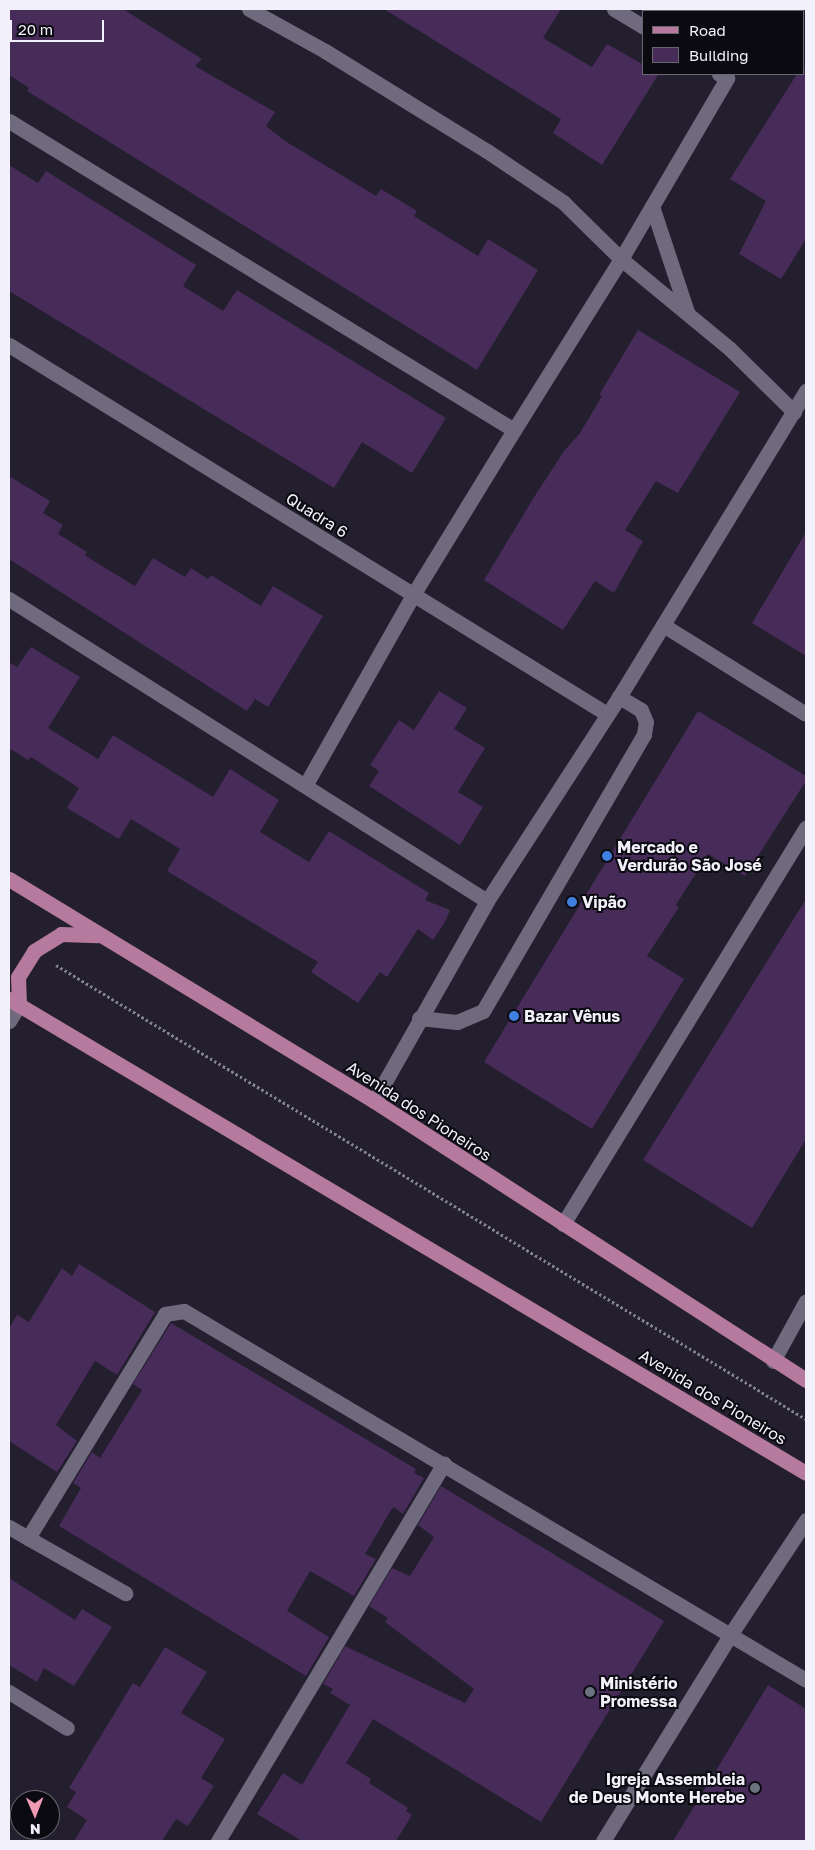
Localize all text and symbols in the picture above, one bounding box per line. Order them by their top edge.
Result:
scale bar [12,10,106,42]
legend [642,10,805,75]
text: 20 m [18,20,53,38]
text: Road [689,21,726,39]
text: Building [689,46,749,64]
street label: Quadra 6 [283,489,351,541]
place label: Mercado e Verdurão São José [617,837,762,875]
marker: Mercado e Verdurão São José [601,850,613,862]
place label: Vipão [582,892,626,912]
marker: Vipão [566,896,578,908]
place label: Bazar Vênus [524,1006,620,1026]
marker: Bazar Vênus [508,1010,520,1022]
street label: Avenida dos Pioneiros [343,1057,495,1165]
street label: Avenida dos Pioneiros [636,1345,790,1449]
place label: Ministério Promessa [600,1673,678,1711]
marker: Ministério Promessa [584,1686,596,1698]
place label: Igreja Assembleia de Deus Monte Herebe [569,1769,745,1807]
marker: Igreja Assembleia de Deus Monte Herebe [749,1782,761,1794]
north arrow [10,1790,60,1840]
text: N [30,1821,41,1838]

